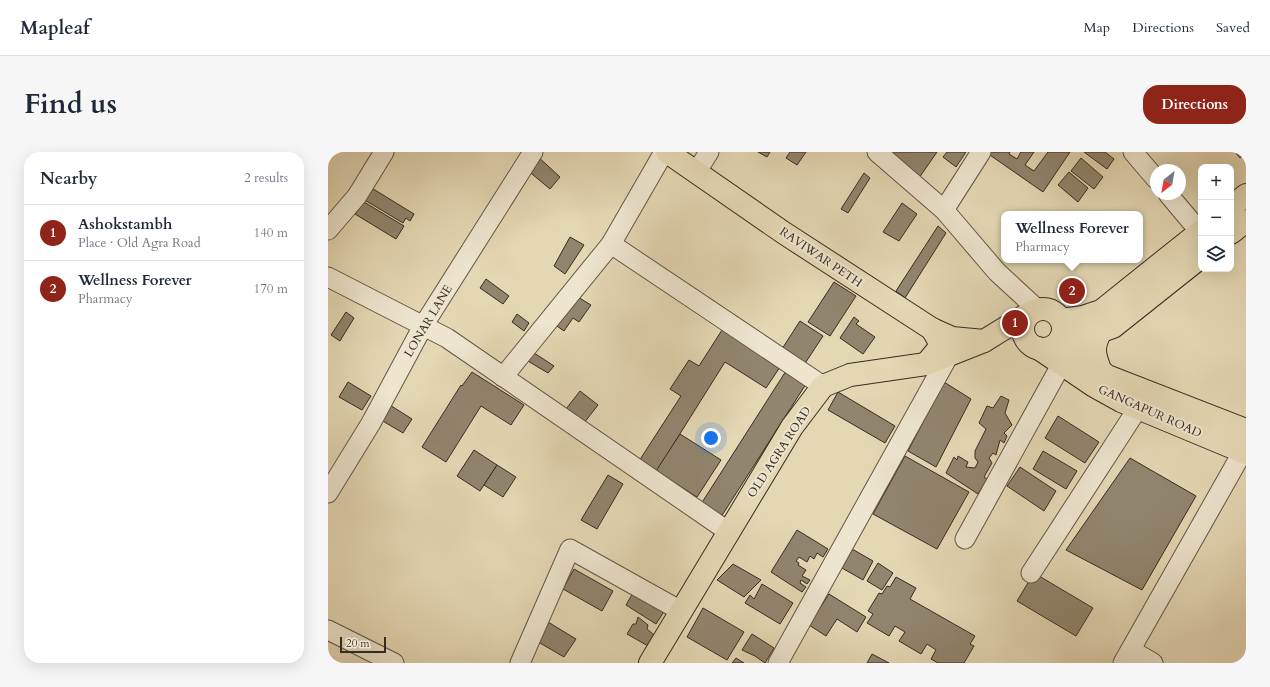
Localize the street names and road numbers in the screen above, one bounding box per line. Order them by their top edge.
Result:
street label: RAVIWAR PETH [777,223,865,291]
street label: LONAR LANE [400,282,456,360]
street label: GANGAPUR ROAD [1096,381,1205,441]
street label: OLD AGRA ROAD [744,403,815,501]

